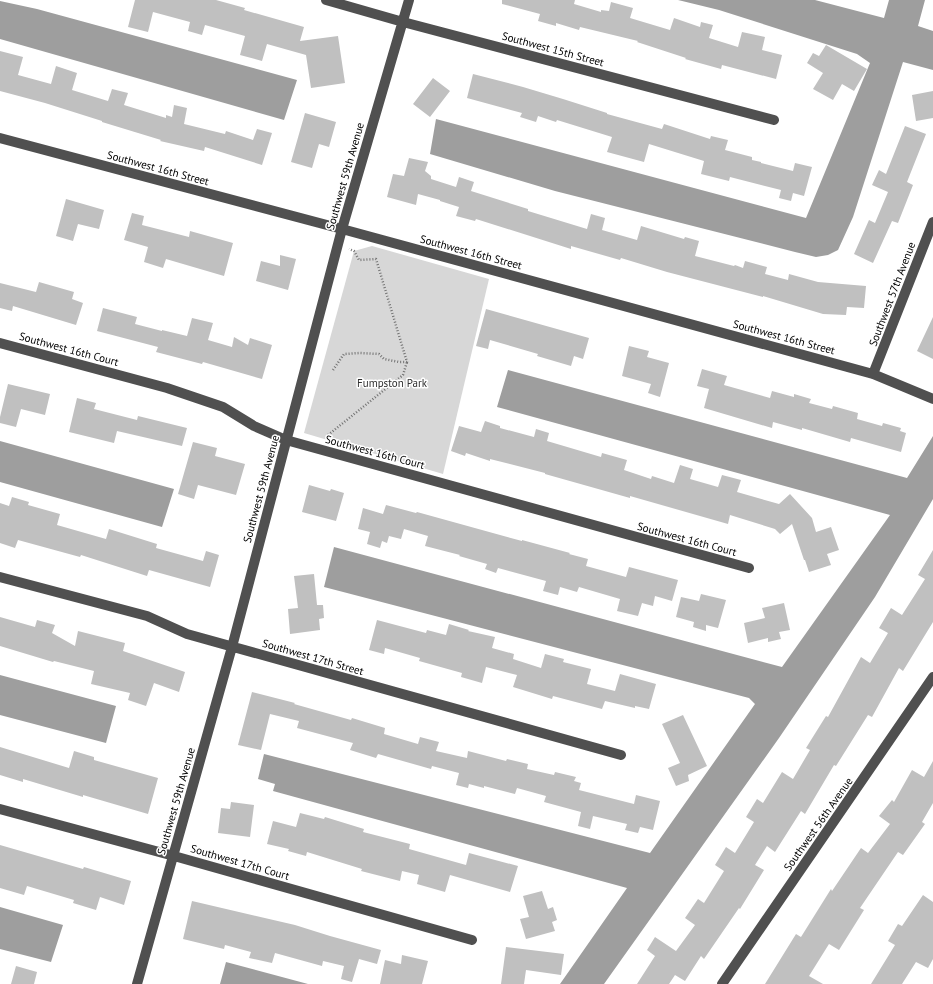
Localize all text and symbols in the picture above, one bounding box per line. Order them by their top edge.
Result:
street label: Southwest 15th Street [500,29,606,69]
street label: Southwest 59th Avenue [323,120,367,231]
street label: Southwest 16th Street [105,148,211,188]
street label: Southwest 16th Street [418,232,524,272]
street label: Southwest 57th Avenue [866,239,919,348]
street label: Southwest 16th Street [731,317,837,357]
street label: Southwest 16th Court [18,329,121,369]
park label: Fumpston Park [357,376,428,390]
street label: Southwest 16th Court [324,432,427,472]
street label: Southwest 59th Avenue [240,433,282,544]
street label: Southwest 16th Court [636,519,739,559]
street label: Southwest 17th Street [261,636,366,678]
street label: Southwest 59th Avenue [154,745,198,856]
street label: Southwest 56th Avenue [780,774,856,873]
street label: Southwest 17th Court [189,841,291,883]

